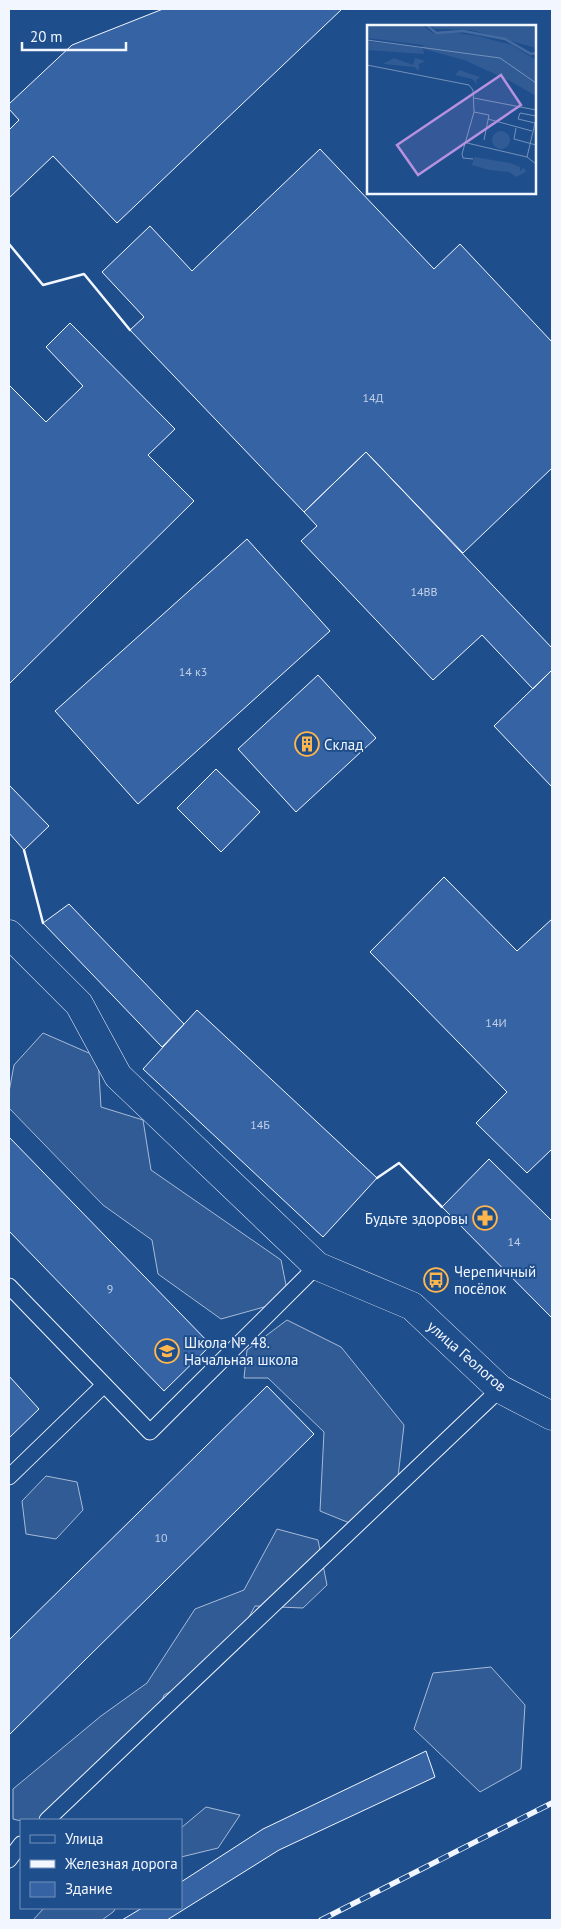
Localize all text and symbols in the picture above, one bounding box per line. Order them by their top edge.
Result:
scale bar [22,20,126,52]
inset map [367,25,536,194]
text: 20 m [30,27,63,46]
house number: 14Д [362,390,384,405]
house number: 14ВВ [410,584,438,599]
house number: 14 к3 [179,664,207,679]
building icon: Склад [294,731,320,757]
place label: Склад [324,735,363,754]
house number: 14И [485,1015,507,1030]
house number: 14Б [250,1117,270,1132]
pharmacy icon: Будьте здоровы [472,1205,498,1231]
place label: Будьте здоровы [365,1209,468,1228]
house number: 14 [507,1234,521,1249]
place label: Черепичный посёлок [454,1262,536,1298]
bus stop icon: Черепичный посёлок [423,1267,449,1293]
house number: 9 [107,1281,113,1296]
street label: улица Геологов [423,1316,511,1396]
place label: Школа № 48. Начальная школа [184,1333,298,1369]
school or university icon: Школа № 48. Начальная школа [154,1338,180,1364]
house number: 10 [154,1530,168,1545]
legend [20,1819,182,1909]
text: Улица [65,1829,103,1848]
text: Железная дорога [64,1854,178,1873]
text: Здание [65,1879,113,1898]

